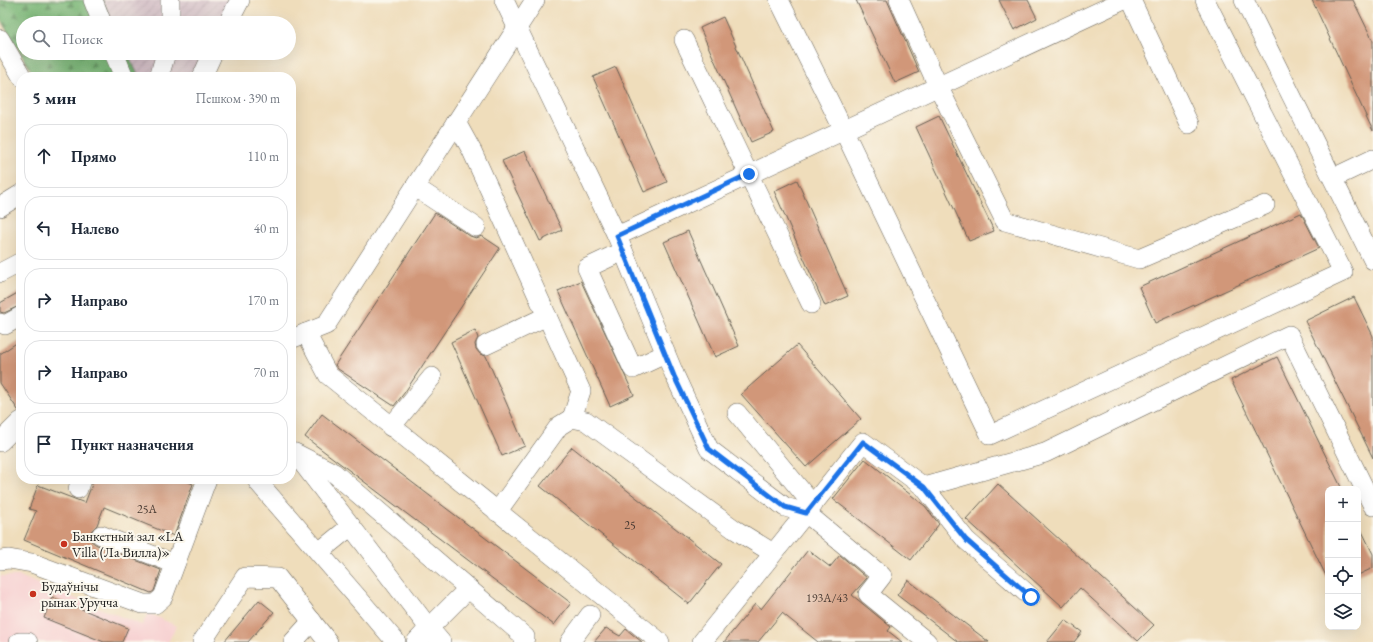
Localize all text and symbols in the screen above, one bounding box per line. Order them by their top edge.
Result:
search box [16,16,296,60]
icon: search [30,27,52,49]
text: Поиск [62,29,103,48]
text: 5 мин [32,87,76,109]
text: Пешком · 390 m [196,90,280,107]
icon: ahead [33,145,55,167]
text: Прямо [71,147,116,166]
text: 110 m [248,148,279,165]
route end [740,165,758,183]
icon: left [33,217,55,239]
text: Налево [71,219,119,238]
text: 40 m [254,220,279,237]
icon: right [33,289,55,311]
text: Направо [71,291,128,310]
text: 170 m [248,292,279,309]
icon: right [33,361,55,383]
text: Направо [71,363,128,382]
text: 70 m [254,364,279,381]
icon: arrive [33,433,55,455]
text: Пункт назначения [71,435,194,454]
map controls [1325,486,1361,630]
button: + [1325,486,1361,522]
house number: 25А [137,501,158,517]
house number: 25 [624,517,636,533]
button: − [1325,522,1361,558]
place label: Банкетный зал «LA Villa (Ла Вилла)» [72,527,184,561]
marker: Банкетный зал «LA Villa (Ла Вилла)» [59,539,69,549]
button: locate [1325,558,1361,594]
place label: Будаўнічы рынак Уручча [41,577,118,611]
route start [1022,588,1040,606]
marker: Будаўнічы рынак Уручча [28,589,38,599]
house number: 193А/43 [806,590,848,606]
button: layers [1325,594,1361,630]

